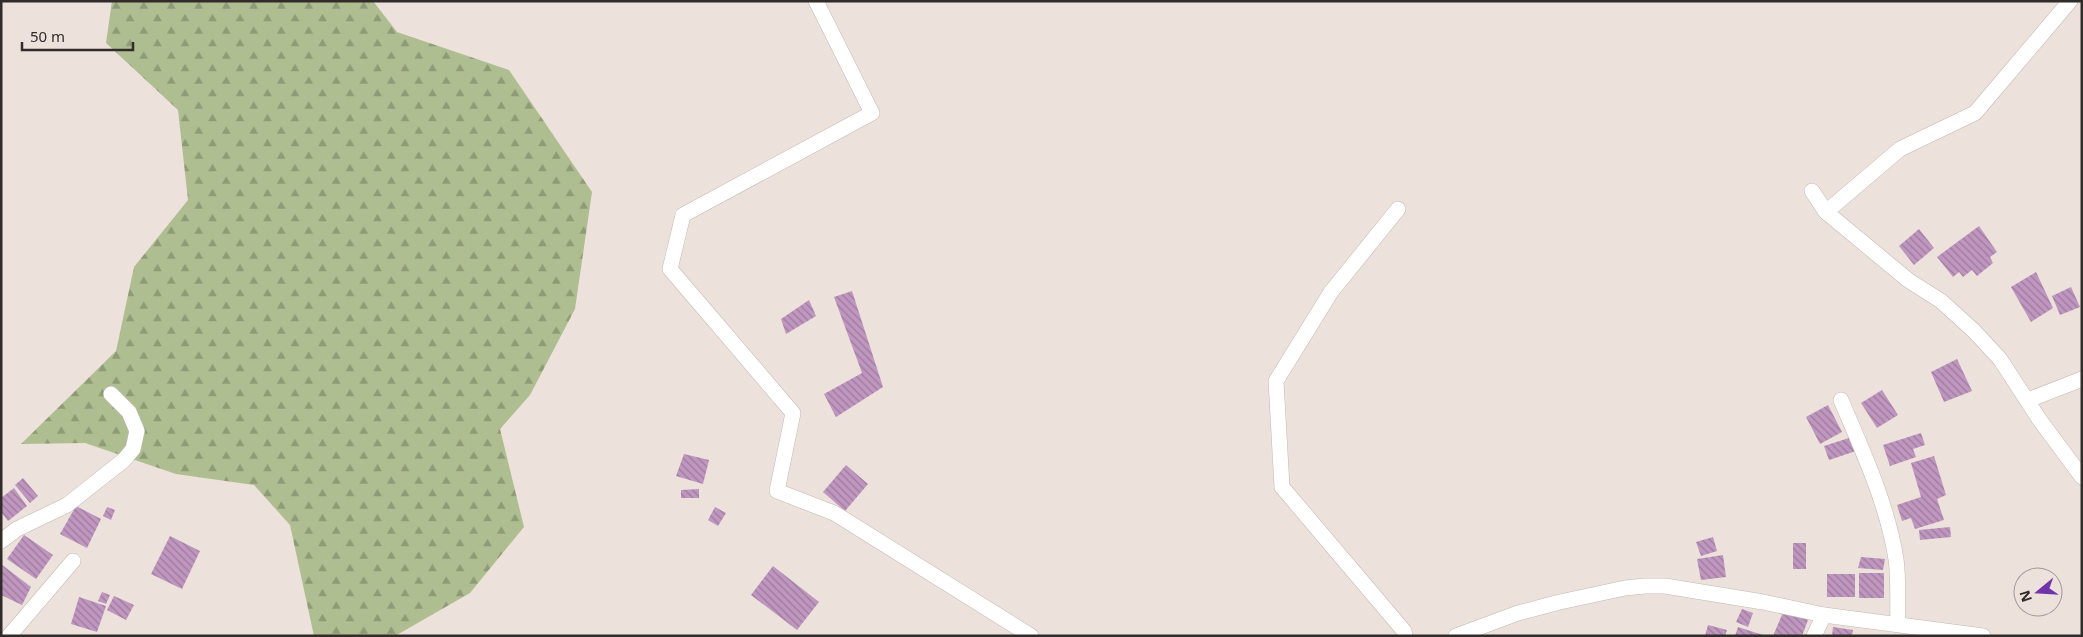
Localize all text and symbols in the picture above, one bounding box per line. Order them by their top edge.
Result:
scale bar [22,20,134,52]
text: 50 m [30,26,65,46]
north arrow [2013,567,2063,617]
text: N [2014,588,2036,605]

